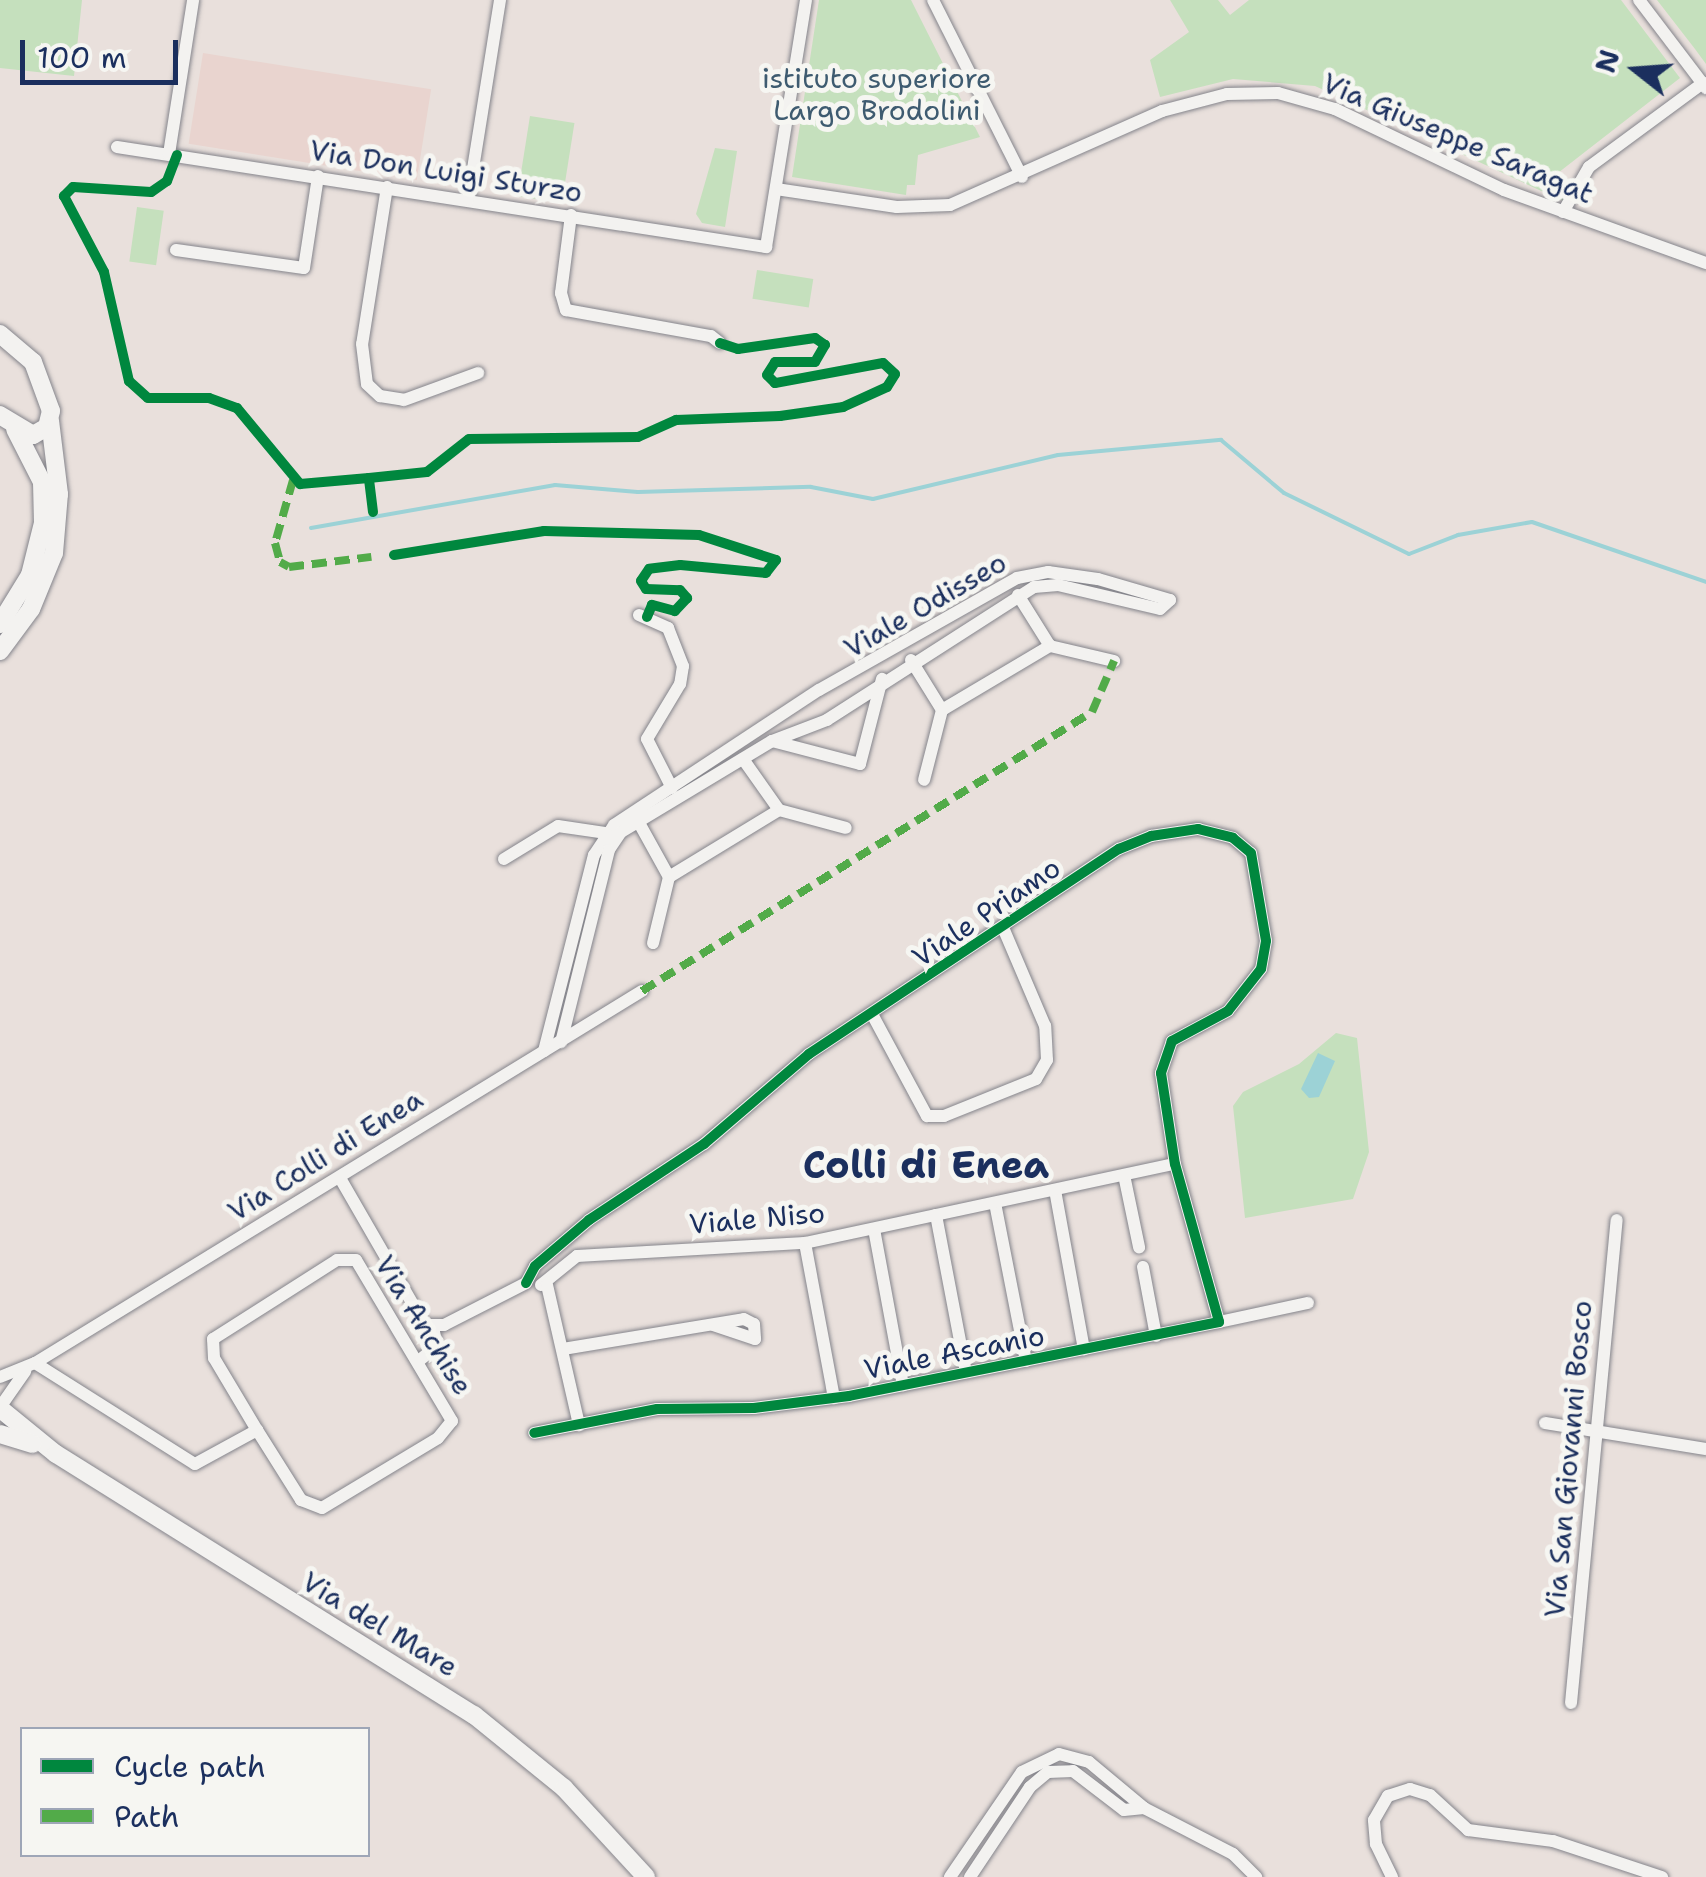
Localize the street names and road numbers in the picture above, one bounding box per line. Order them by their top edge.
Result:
street label: Via Giuseppe Saragat [1317,66,1599,210]
street label: Via Don Luigi Sturzo [307,133,585,209]
street label: Viale Odisseo [838,545,1012,665]
street label: Viale Priamo [906,850,1066,974]
street label: Via Colli di Enea [222,1082,428,1228]
street label: Viale Niso [688,1195,826,1241]
street label: Via Anchise [368,1249,480,1401]
street label: Via San Giovanni Bosco [1537,1299,1599,1619]
street label: Viale Ascanio [861,1318,1047,1386]
street label: Via del Mare [296,1564,464,1684]

